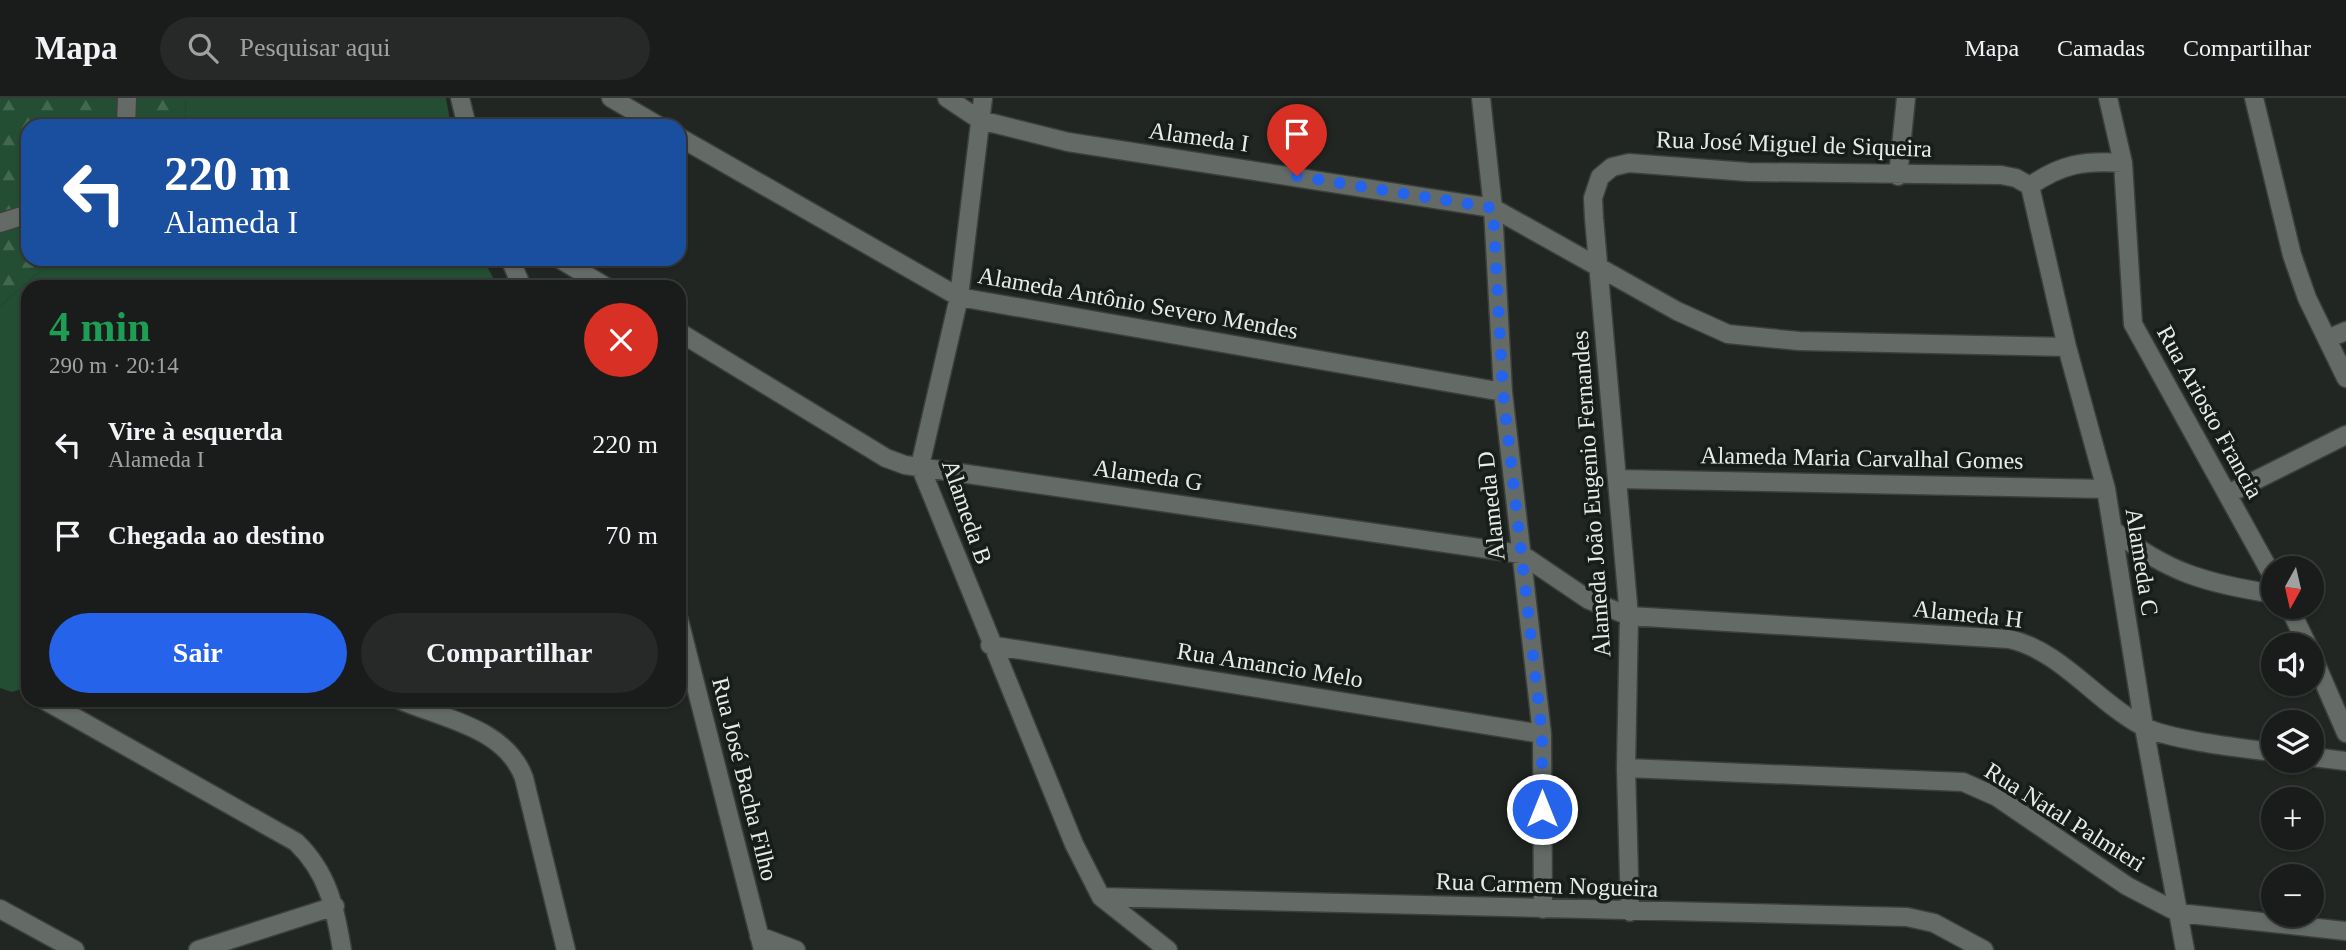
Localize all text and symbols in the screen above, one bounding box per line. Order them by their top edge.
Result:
search box [160,17,650,80]
icon: search [184,29,222,67]
text: Mapa [35,30,118,66]
text: Pesquisar aqui [240,33,390,62]
text: Mapa [1964,35,2019,61]
text: Camadas [2057,35,2145,61]
text: Compartilhar [2183,35,2311,61]
pin [1267,104,1327,176]
icon: arrive [1278,115,1316,153]
street label: Alameda I [1147,117,1251,157]
street label: Rua José Miguel de Siqueira [1656,126,1933,162]
text: 220 m [164,146,291,201]
icon: left [49,147,140,238]
text: Alameda I [164,204,298,240]
street label: Alameda Antônio Severo Mendes [976,262,1300,344]
button: close [584,303,658,377]
text: 4 min [49,304,151,350]
street label: Rua Ariosto Francia [2152,321,2268,503]
street label: Alameda João Eugenio Fernandes [1567,330,1615,658]
text: 290 m · 20:14 [49,353,179,378]
text: Vire à esquerda [108,417,283,446]
icon: left [49,426,87,464]
text: 220 m [592,430,658,459]
street label: Alameda Maria Carvalhal Gomes [1700,442,2024,474]
text: Alameda I [108,447,204,472]
street label: Alameda D [1472,450,1510,562]
street label: Alameda G [1092,454,1204,496]
street label: Alameda B [937,456,997,568]
street label: Alameda C [2121,506,2163,618]
icon: arrive [49,517,87,555]
text: Chegada ao destino [108,521,325,550]
text: 70 m [605,521,658,550]
north arrow [2261,556,2324,620]
map controls [2261,556,2324,927]
street label: Alameda H [1912,595,2024,633]
button: Sair [49,613,347,693]
button: Compartilhar [361,613,658,693]
button: sound [2261,633,2324,696]
street label: Rua Amancio Melo [1175,637,1365,693]
street label: Rua José Bacha Filho [707,675,783,883]
button: layers [2261,710,2324,773]
street label: Rua Natal Palmieri [1980,757,2150,877]
position arrow [1505,772,1579,846]
button: + [2261,787,2324,850]
button: − [2261,864,2324,927]
street label: Rua Carmem Nogueira [1435,868,1659,902]

